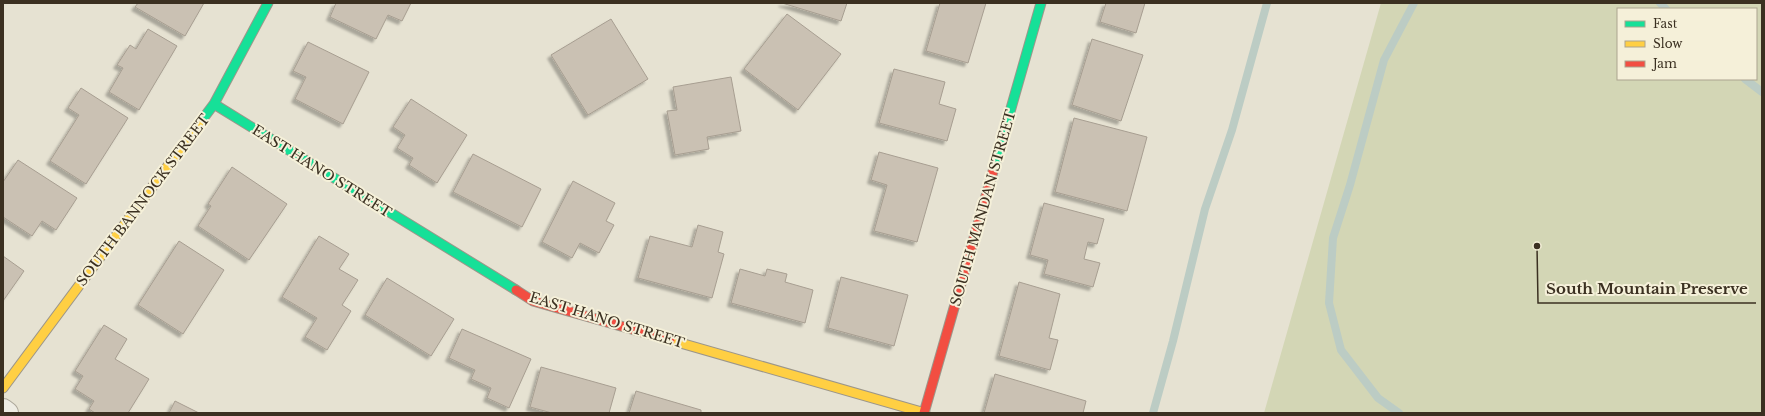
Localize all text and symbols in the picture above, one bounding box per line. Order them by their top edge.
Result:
legend [1617,8,1757,80]
text: Fast [1653,16,1678,31]
text: Slow [1653,36,1683,51]
text: Jam [1651,56,1677,71]
street label: SOUTH MANDAN STREET [946,108,1020,308]
street label: SOUTH BANNOCK STREET [72,110,214,290]
street label: EAST HANO STREET [249,121,395,221]
callout: South Mountain Preserve [1538,276,1756,303]
text: South Mountain Preserve [1546,279,1748,298]
street label: EAST HANO STREET [527,288,687,352]

